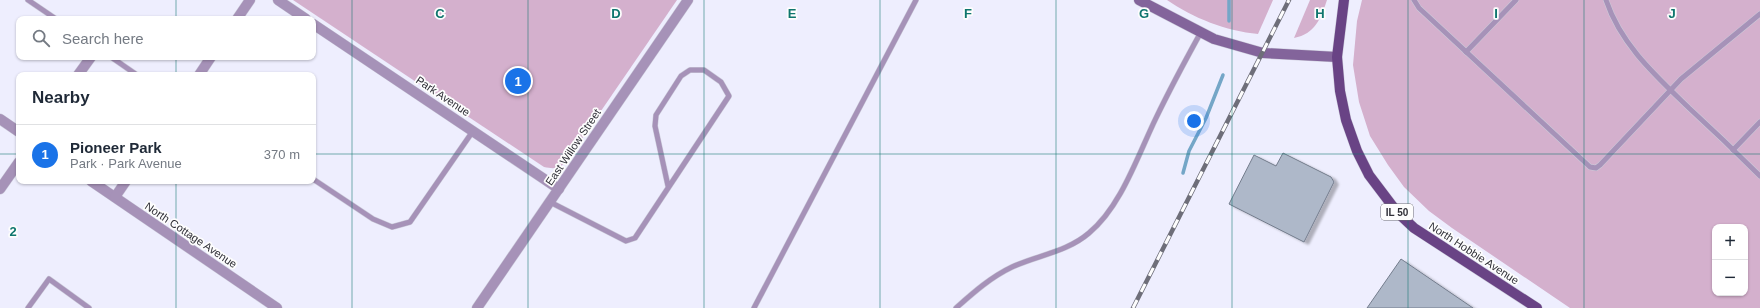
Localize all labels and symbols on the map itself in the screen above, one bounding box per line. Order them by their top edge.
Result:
text: C [435,6,445,21]
text: D [611,6,621,21]
text: E [788,6,797,21]
text: F [964,6,972,21]
text: G [1139,6,1149,21]
text: H [1315,6,1325,21]
text: I [1494,6,1498,21]
text: J [1668,6,1676,21]
pin: 1 [505,66,531,96]
street label: Park Avenue [414,74,472,118]
street label: East Willow Street [543,107,603,187]
your location [1184,111,1204,131]
street label: North Cottage Avenue [143,200,239,270]
road number: IL 50 [1381,204,1413,220]
street label: North Hobbie Avenue [1427,220,1521,286]
text: 2 [9,224,17,239]

